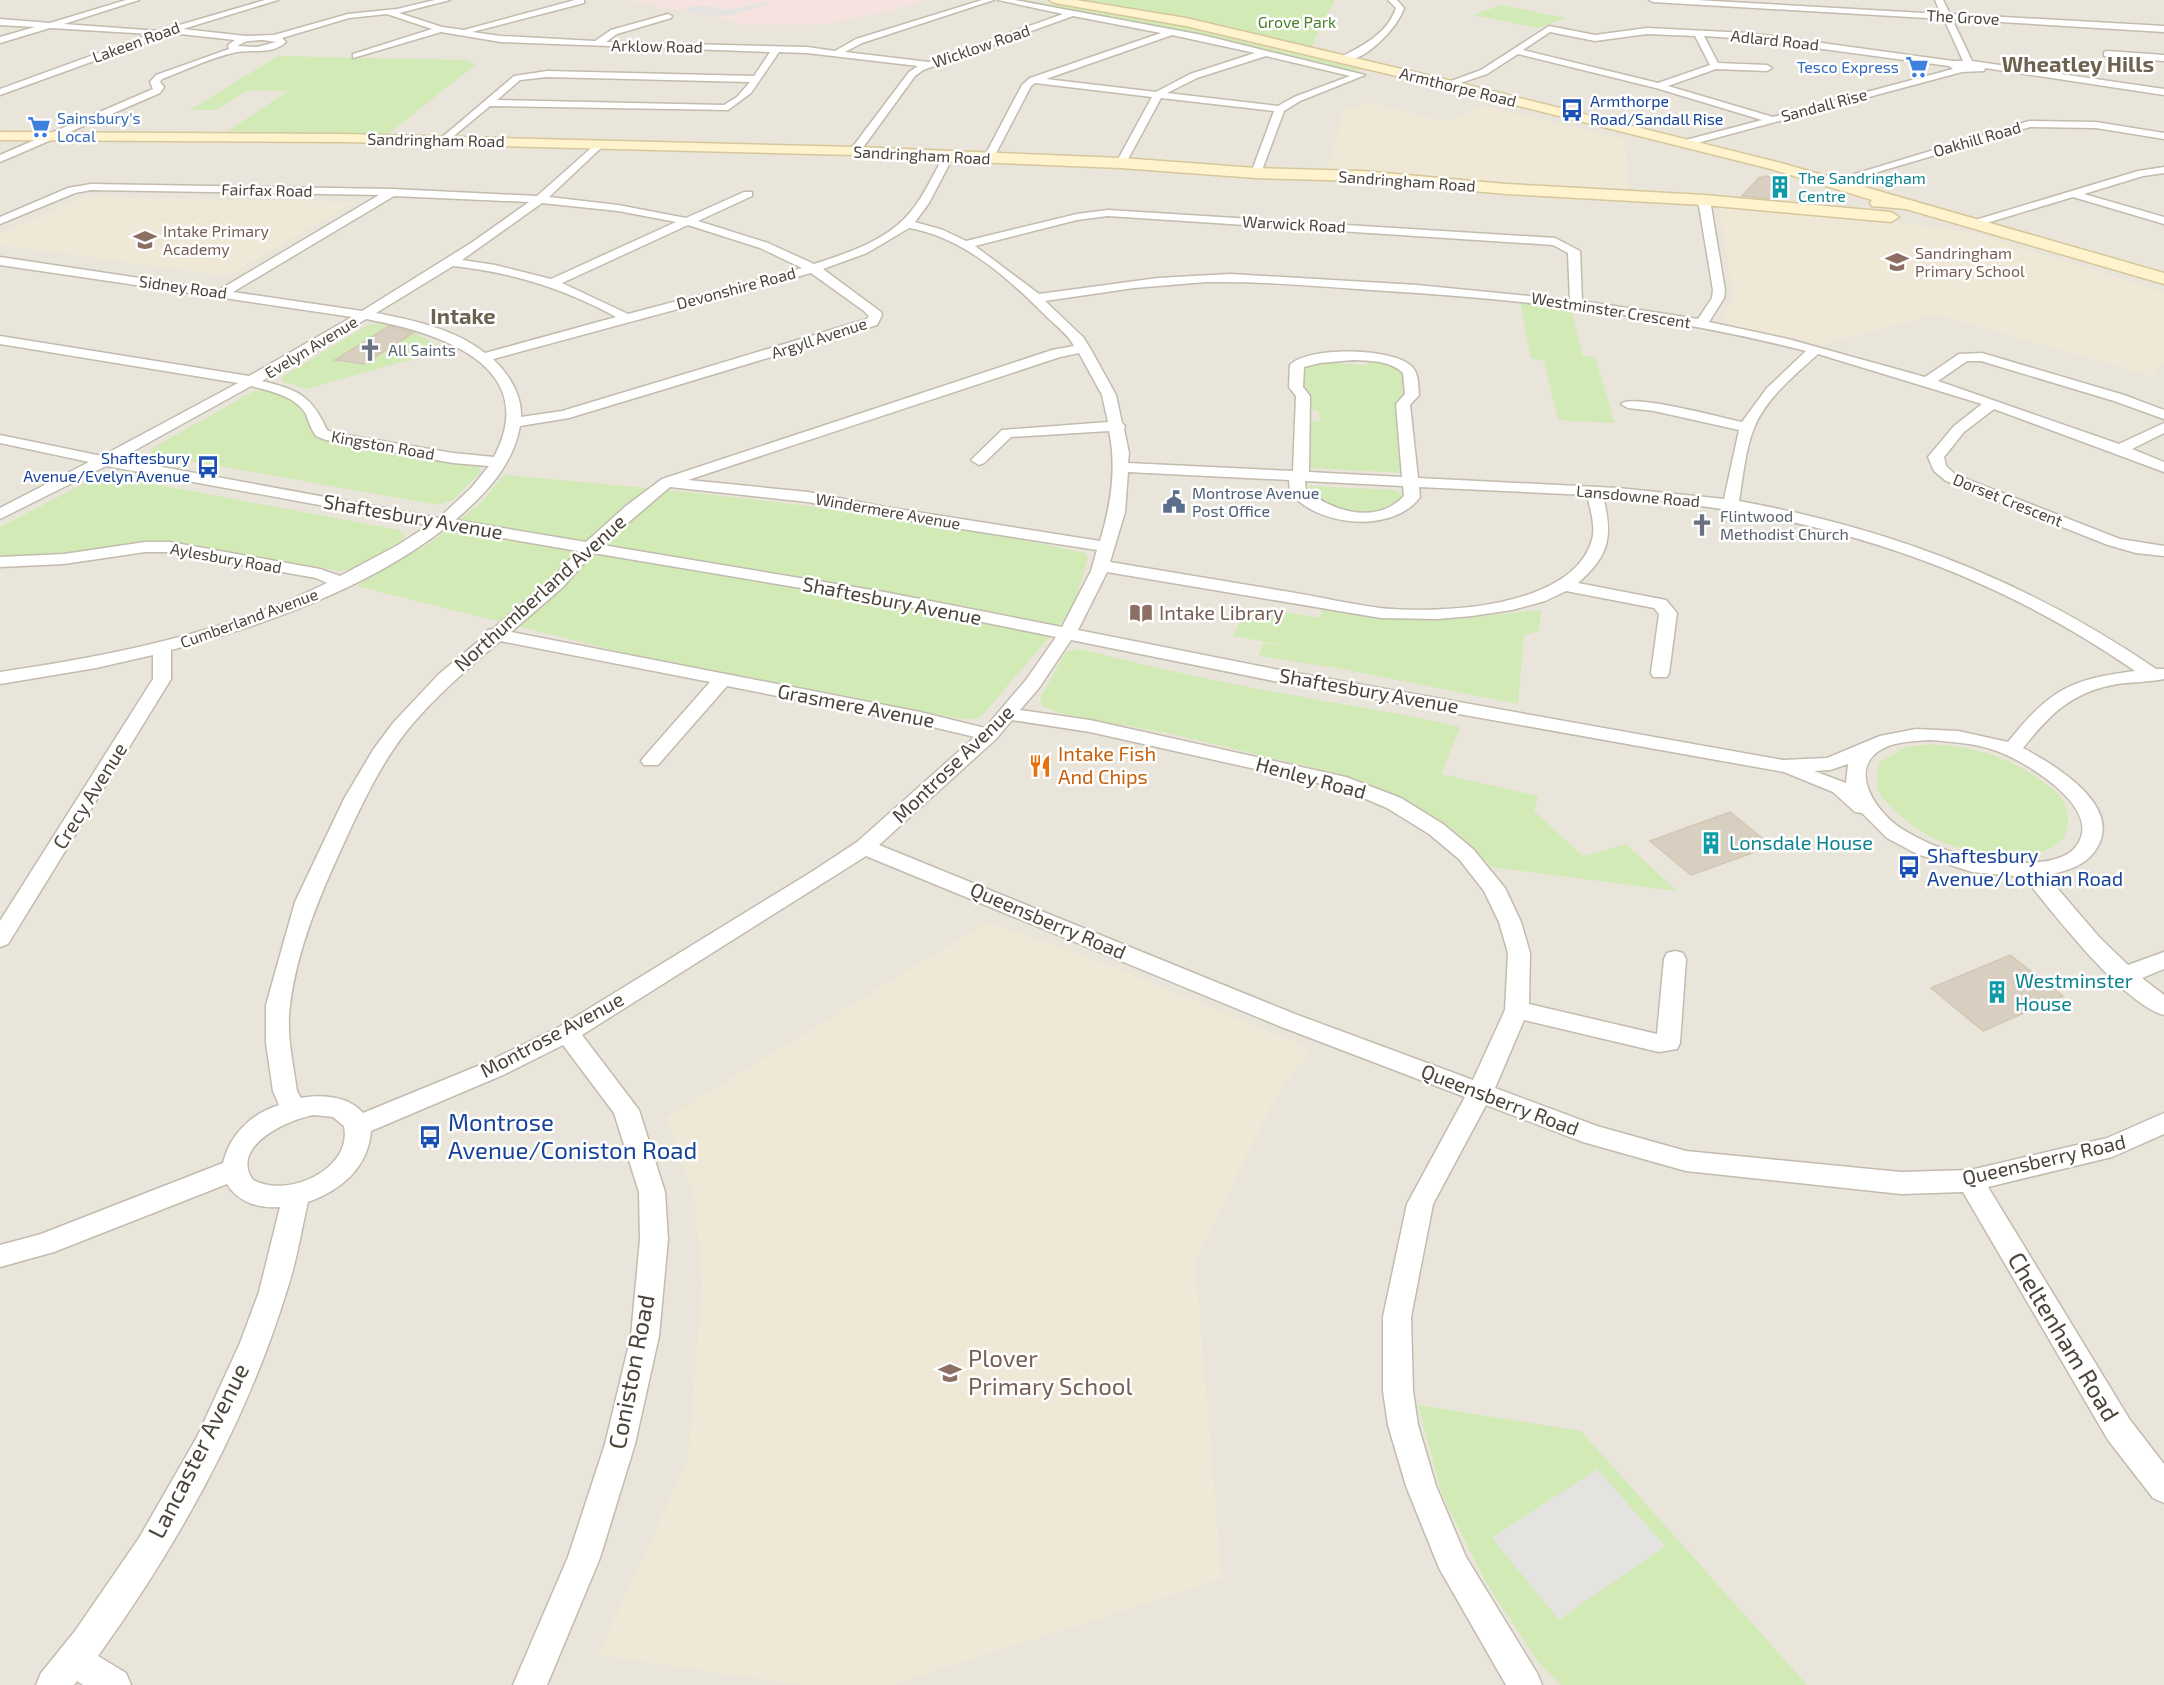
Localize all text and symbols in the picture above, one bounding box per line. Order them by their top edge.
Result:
street label: The Grove [1926,5,2000,28]
park label: Grove Park [1258,12,1336,31]
street label: Lakeen Road [89,17,182,66]
street label: Wicklow Road [929,20,1032,71]
street label: Adlard Road [1730,25,1820,54]
street label: Arklow Road [611,35,703,56]
district label: Wheatley Hills [2002,50,2154,77]
supermarket icon: Tesco Express [1904,54,1930,80]
place label: Tesco Express [1797,57,1899,76]
street label: Armthorpe Road [1398,63,1518,110]
street label: Sandall Rise [1779,84,1869,125]
place label: Armthorpe Road/Sandall Rise [1590,91,1723,128]
bus stop icon: Armthorpe Road/Sandall Rise [1559,97,1585,123]
place label: Sainsbury's Local [57,108,141,145]
supermarket icon: Sainsbury's Local [26,114,52,140]
street label: Oakhill Road [1931,117,2023,160]
street label: Sandringham Road [367,129,505,150]
street label: Sandringham Road [853,141,991,168]
street label: Sandringham Road [1338,166,1476,195]
place label: The Sandringham Centre [1798,168,1926,205]
building icon: The Sandringham Centre [1767,174,1793,200]
street label: Fairfax Road [221,179,313,200]
street label: Warwick Road [1242,211,1346,236]
place label: Intake Primary Academy [163,221,269,258]
school or university icon: Intake Primary Academy [132,227,158,253]
place label: Sandringham Primary School [1915,243,2025,280]
school or university icon: Sandringham Primary School [1884,249,1910,275]
street label: Devonshire Road [674,262,798,313]
street label: Sidney Road [138,271,228,302]
street label: Westminster Crescent [1530,288,1692,331]
district label: Intake [430,302,496,328]
street label: Evelyn Avenue [261,311,361,382]
street label: Argyll Avenue [769,313,869,362]
church icon: All Saints [357,337,383,363]
place label: All Saints [388,340,456,359]
street label: Kingston Road [330,426,436,463]
place label: Shaftesbury Avenue/Evelyn Avenue [23,448,191,485]
bus stop icon: Shaftesbury Avenue/Evelyn Avenue [195,454,221,480]
street label: Dorset Crescent [1951,469,2066,530]
street label: Lansdowne Road [1575,481,1701,510]
place label: Montrose Avenue Post Office [1192,483,1319,520]
street label: Shaftesbury Avenue [322,488,505,544]
street label: Windermere Avenue [814,488,962,533]
public building icon: Montrose Avenue Post Office [1161,489,1187,515]
place label: Flintwood Methodist Church [1720,506,1849,543]
street label: Northumberland Avenue [449,509,630,676]
church icon: Flintwood Methodist Church [1689,512,1715,538]
street label: Aylesbury Road [169,538,283,577]
street label: Shaftesbury Avenue [801,571,984,629]
street label: Cumberland Avenue [177,584,320,651]
library icon: Intake Library [1128,600,1154,626]
place label: Intake Library [1159,600,1284,624]
street label: Shaftesbury Avenue [1278,662,1461,718]
street label: Grasmere Avenue [776,678,937,732]
street label: Montrose Avenue [887,699,1018,827]
street label: Crecy Avenue [47,738,131,853]
place label: Intake Fish And Chips [1058,741,1156,788]
street label: Henley Road [1254,751,1369,803]
restaurant icon: Intake Fish And Chips [1027,753,1053,779]
building icon: Lonsdale House [1698,830,1724,856]
place label: Lonsdale House [1729,830,1873,854]
place label: Shaftesbury Avenue/Lothian Road [1927,843,2123,890]
bus stop icon: Shaftesbury Avenue/Lothian Road [1896,854,1922,880]
street label: Queensberry Road [967,876,1130,964]
place label: Westminster House [2015,968,2133,1015]
building icon: Westminster House [1984,979,2010,1005]
street label: Montrose Avenue [476,986,627,1082]
street label: Queensberry Road [1418,1058,1583,1140]
place label: Montrose Avenue/Coniston Road [448,1107,697,1164]
bus stop icon: Montrose Avenue/Coniston Road [417,1124,443,1150]
street label: Queensberry Road [1960,1129,2128,1189]
street label: Cheltenham Road [2002,1246,2126,1426]
street label: Coniston Road [601,1292,660,1451]
place label: Plover Primary School [968,1343,1133,1400]
street label: Lancaster Avenue [141,1358,254,1543]
school or university icon: Plover Primary School [937,1360,963,1386]

